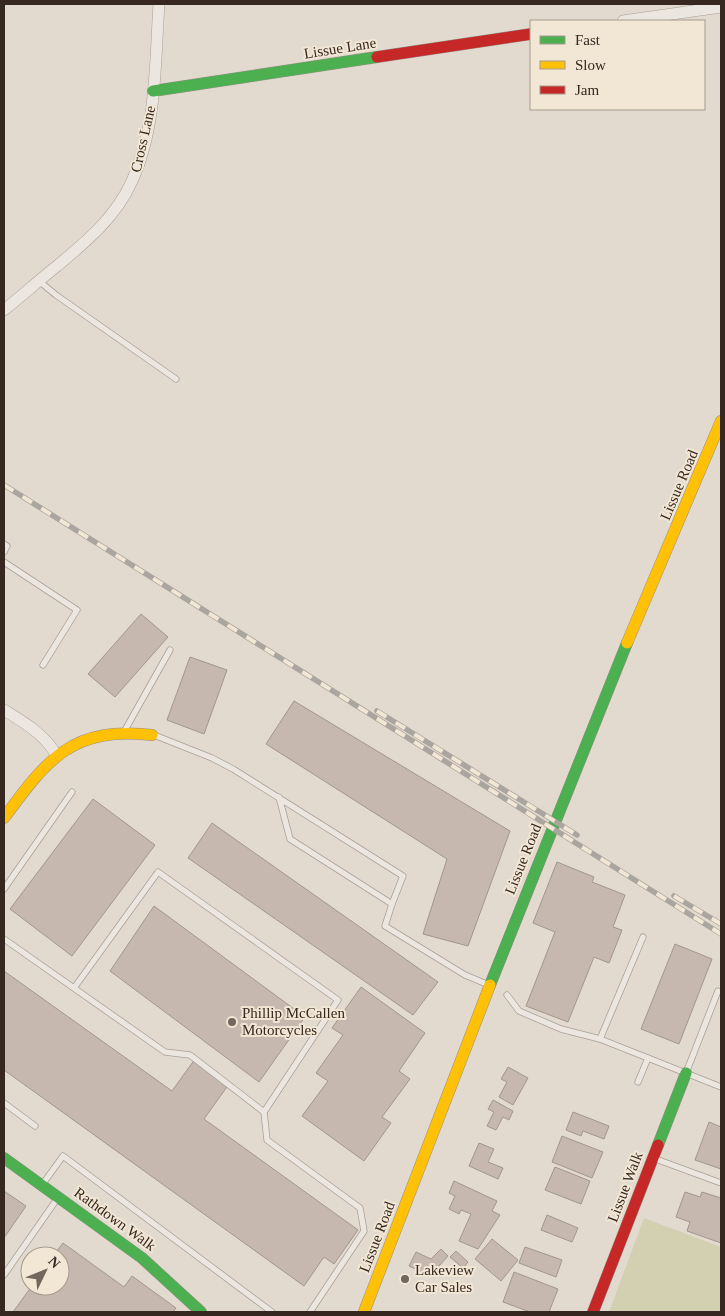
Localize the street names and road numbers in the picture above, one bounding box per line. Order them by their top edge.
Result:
street label: Lissue Lane [303,34,378,62]
street label: Cross Lane [128,104,159,174]
street label: Lissue Road [657,447,701,522]
street label: Lissue Road [502,821,545,897]
street label: Lissue Walk [604,1149,646,1224]
street label: Rathdown Walk [71,1184,159,1254]
street label: Lissue Road [356,1199,398,1275]

